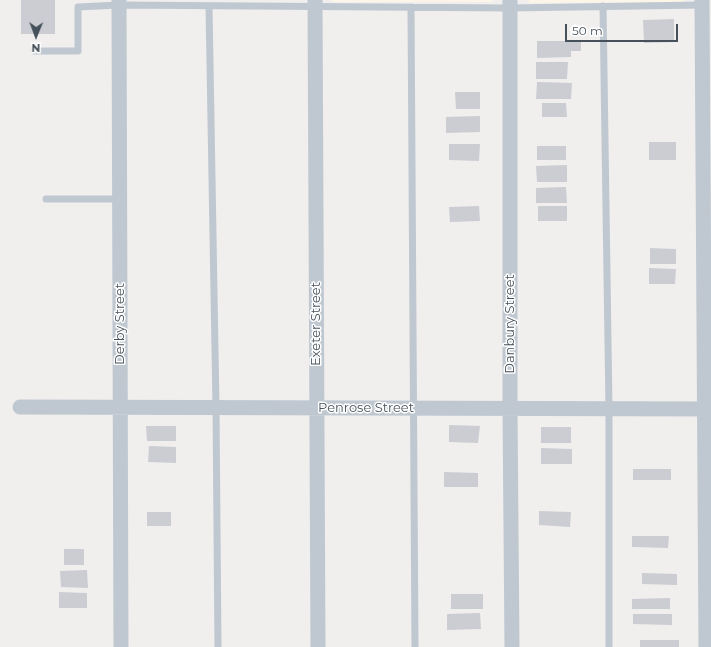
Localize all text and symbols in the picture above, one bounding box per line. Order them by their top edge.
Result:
north arrow [16,16,56,56]
scale bar [567,16,680,42]
text: 50 m [572,23,603,38]
text: N [31,41,40,55]
street label: Danbury Street [502,274,518,374]
street label: Exeter Street [308,282,324,366]
street label: Derby Street [112,283,128,365]
street label: Penrose Street [318,400,414,416]

